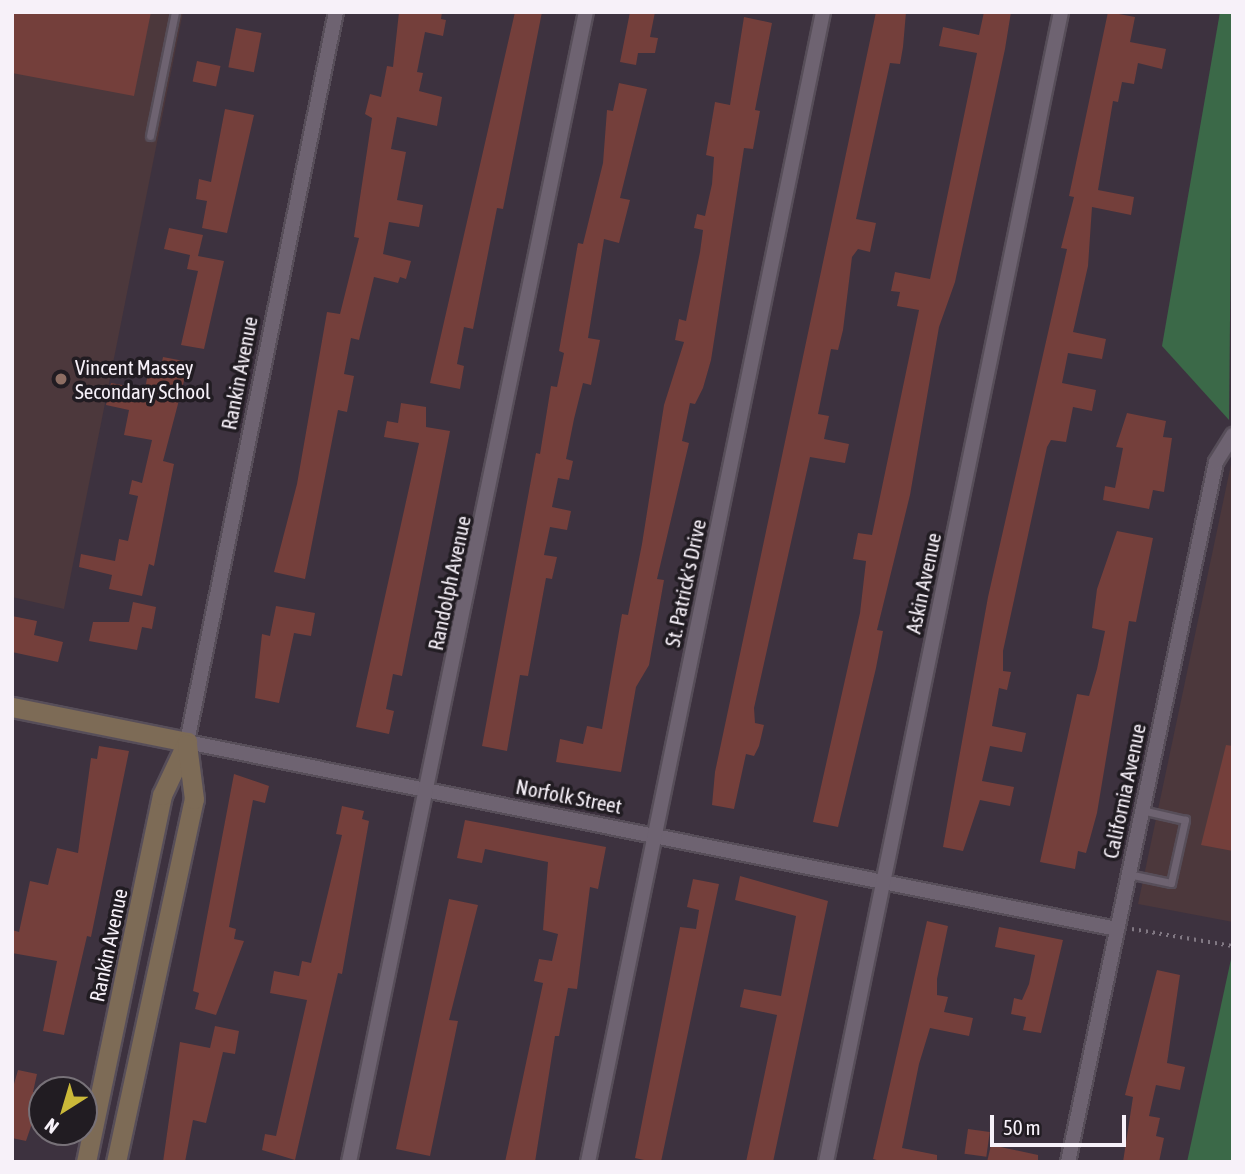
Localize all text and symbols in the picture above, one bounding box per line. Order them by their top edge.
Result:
street label: Rankin Avenue [216,314,262,432]
place label: Vincent Massey Secondary School [75,354,211,404]
marker: Vincent Massey Secondary School [53,371,69,387]
street label: Randolph Avenue [422,513,476,653]
street label: St. Patrick's Drive [659,517,711,649]
street label: Askin Avenue [900,530,946,636]
street label: California Avenue [1097,721,1151,861]
street label: Norfolk Street [514,773,624,819]
street label: Rankin Avenue [84,886,132,1004]
north arrow [28,1076,98,1146]
scale bar [993,1100,1130,1144]
text: N [40,1114,63,1138]
text: 50 m [1003,1115,1041,1139]

